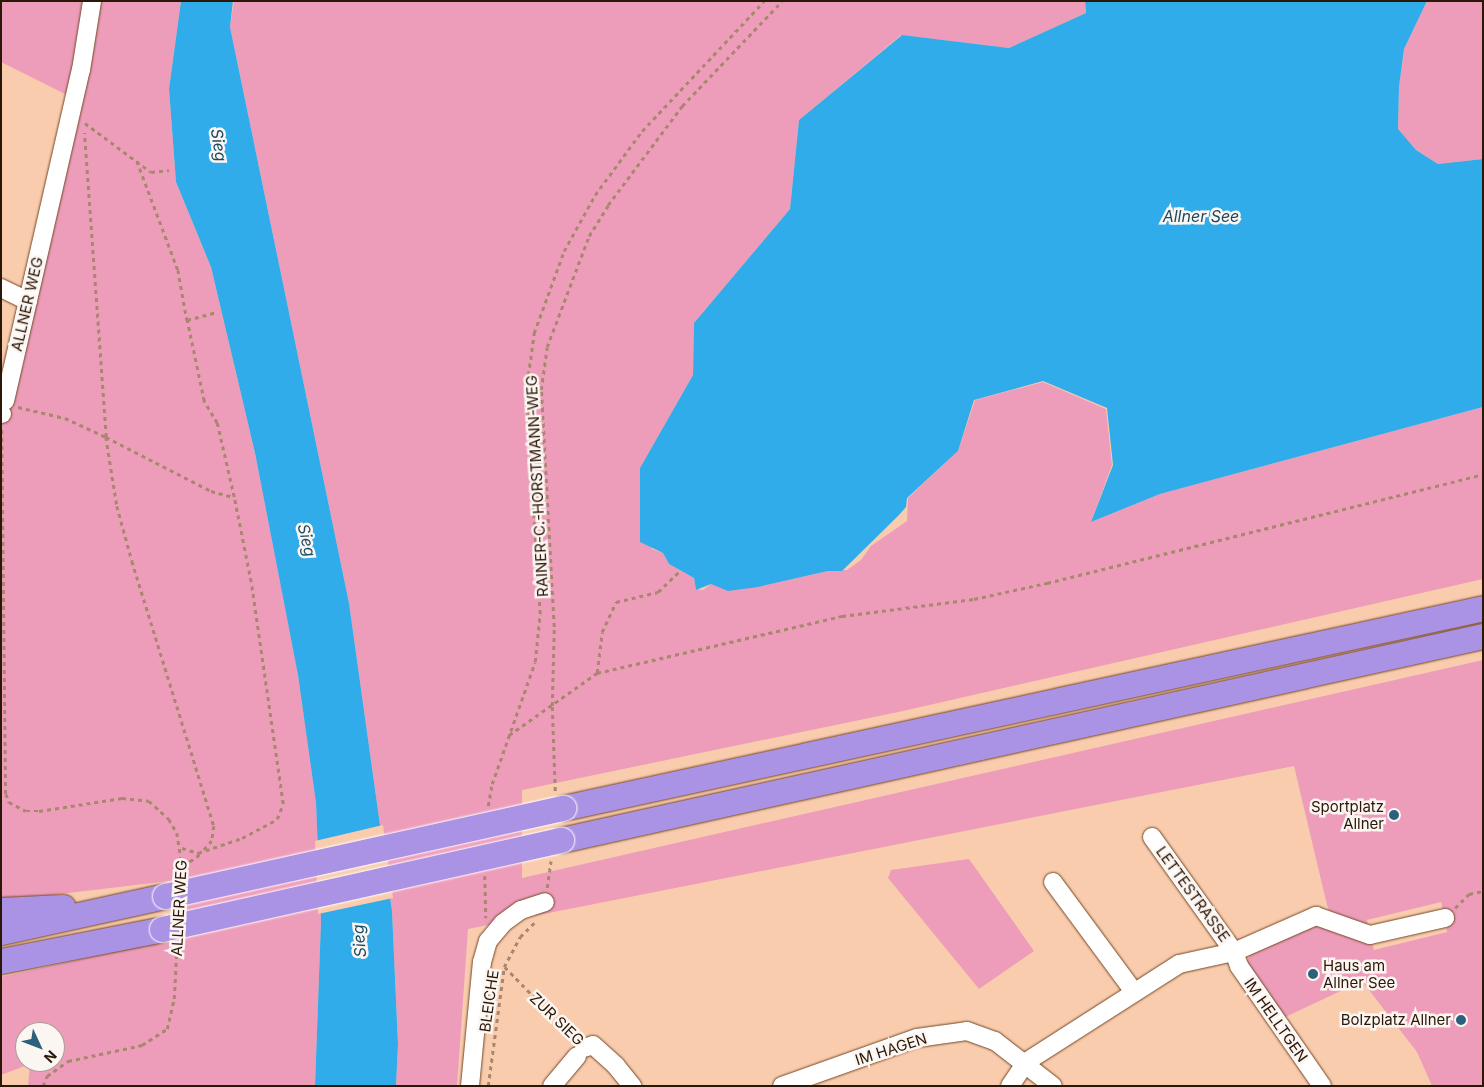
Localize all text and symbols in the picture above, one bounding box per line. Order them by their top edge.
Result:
water label: Sieg [207,127,231,163]
water label: Allner See [1163,206,1239,226]
street label: ALLNER WEG [7,255,47,353]
street label: RAINER-C.-HORSTMANN-WEG [522,375,552,597]
water label: Sieg [294,522,320,558]
place label: Sportplatz Allner [1311,797,1384,832]
marker: Sportplatz Allner [1388,809,1400,821]
street label: LETTESTRASSE [1152,843,1234,945]
street label: ALLNER WEG [167,859,191,957]
water label: Sieg [348,924,370,958]
place label: Haus am Allner See [1323,956,1395,991]
marker: Haus am Allner See [1307,968,1319,980]
street label: BLEICHE [476,969,502,1033]
street label: IM HELLTGEN [1240,975,1312,1065]
street label: ZUR SIEG [526,989,588,1049]
place label: Bolzplatz Allner [1341,1011,1451,1029]
marker: Bolzplatz Allner [1455,1014,1467,1026]
north arrow [15,1022,65,1072]
street label: IM HAGEN [853,1029,929,1069]
text: N [41,1047,60,1067]

